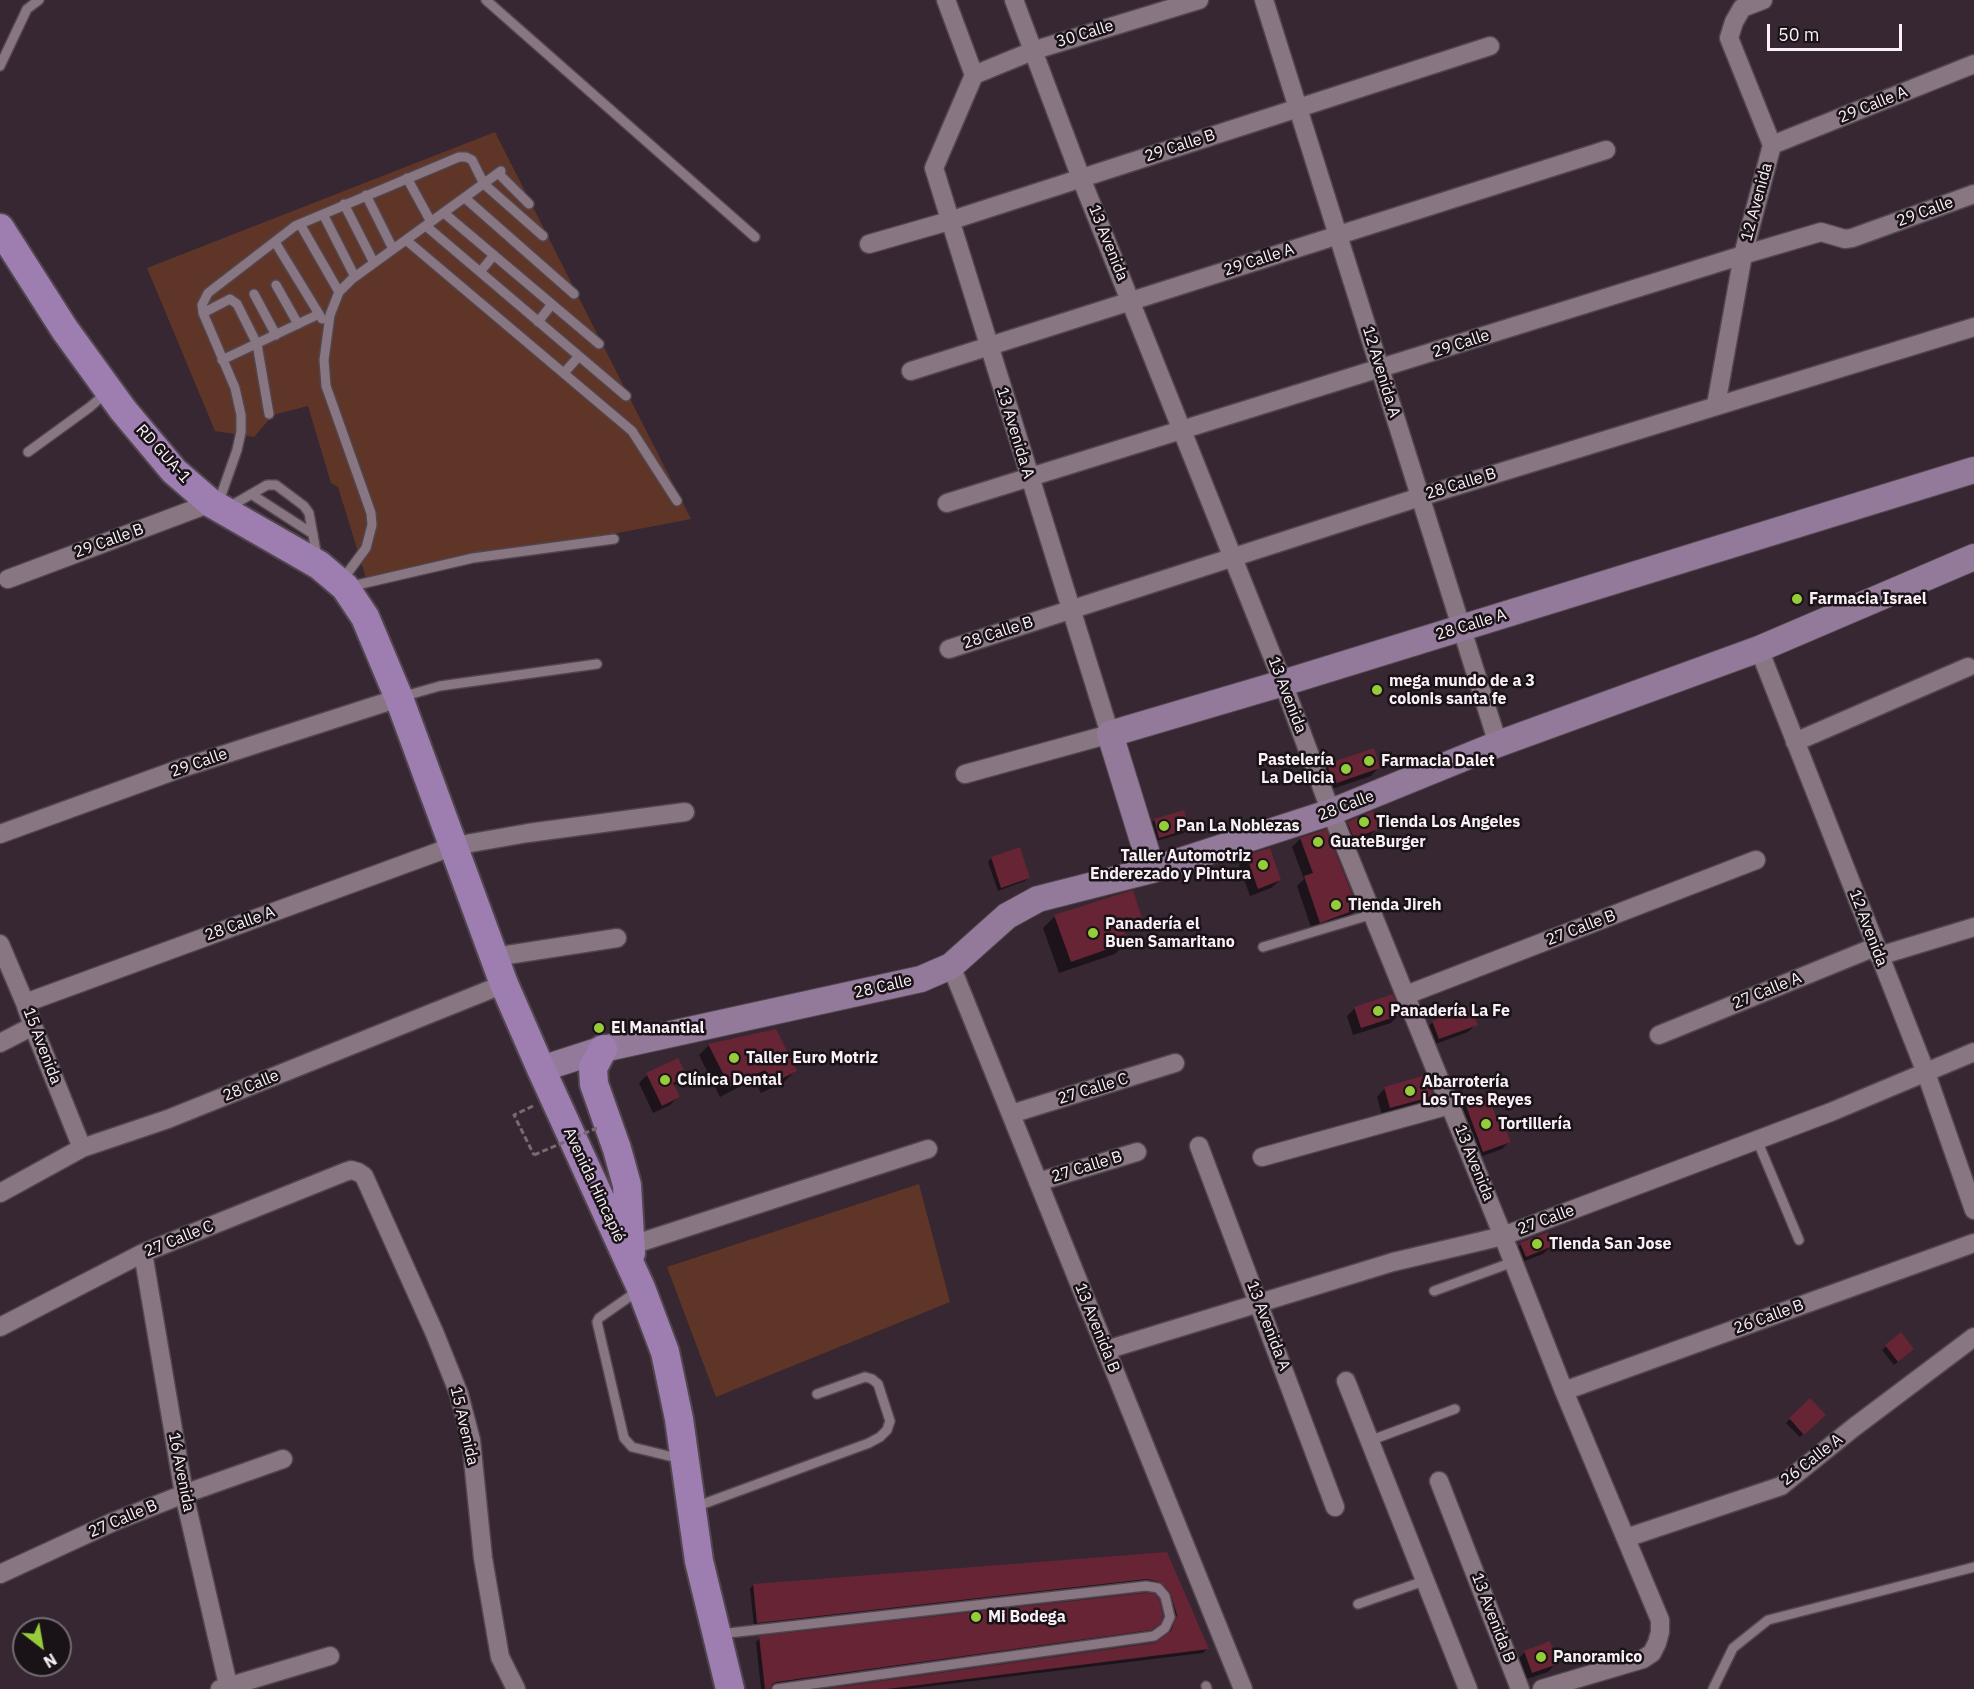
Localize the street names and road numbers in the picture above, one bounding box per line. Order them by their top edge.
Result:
street label: 30 Calle [1054,16,1116,52]
street label: 29 Calle A [1836,82,1910,128]
street label: 29 Calle B [1142,126,1218,166]
street label: 12 Avenida [1737,161,1777,243]
street label: 29 Calle [1894,193,1956,231]
street label: 13 Avenida [1084,202,1132,284]
street label: 29 Calle A [1221,240,1297,280]
street label: 12 Avenida A [1358,324,1404,420]
street label: 29 Calle [1430,326,1492,362]
street label: 13 Avenida A [992,385,1038,481]
street label: RD GUA-1 [132,421,194,487]
street label: 28 Calle B [1423,464,1499,504]
street label: 29 Calle B [71,519,147,563]
street label: 28 Calle A [1433,605,1509,645]
street label: 28 Calle B [960,613,1036,653]
street label: 13 Avenida [1264,654,1310,736]
street label: 29 Calle [168,744,230,782]
street label: 28 Calle [1315,786,1377,826]
street label: 12 Avenida [1845,887,1891,969]
street label: 28 Calle A [202,903,278,945]
street label: 27 Calle B [1543,906,1619,950]
street label: 27 Calle A [1730,968,1804,1014]
street label: 28 Calle [852,971,914,1003]
street label: 15 Avenida [19,1005,65,1087]
street label: 28 Calle [220,1066,282,1106]
street label: 27 Calle C [1055,1069,1131,1109]
street label: 13 Avenida [1450,1122,1498,1204]
street label: Avenida Hincapié [559,1125,629,1245]
street label: 27 Calle B [1049,1147,1125,1187]
street label: 27 Calle [1515,1201,1577,1239]
street label: 27 Calle C [142,1217,216,1261]
street label: 13 Avenida A [1242,1279,1294,1373]
street label: 13 Avenida B [1070,1281,1124,1375]
street label: 26 Calle B [1731,1295,1807,1339]
street label: 15 Avenida [446,1385,482,1467]
street label: 26 Calle A [1777,1430,1847,1490]
street label: 16 Avenida [164,1431,198,1513]
street label: 27 Calle B [86,1496,160,1542]
street label: 13 Avenida B [1467,1570,1519,1666]

